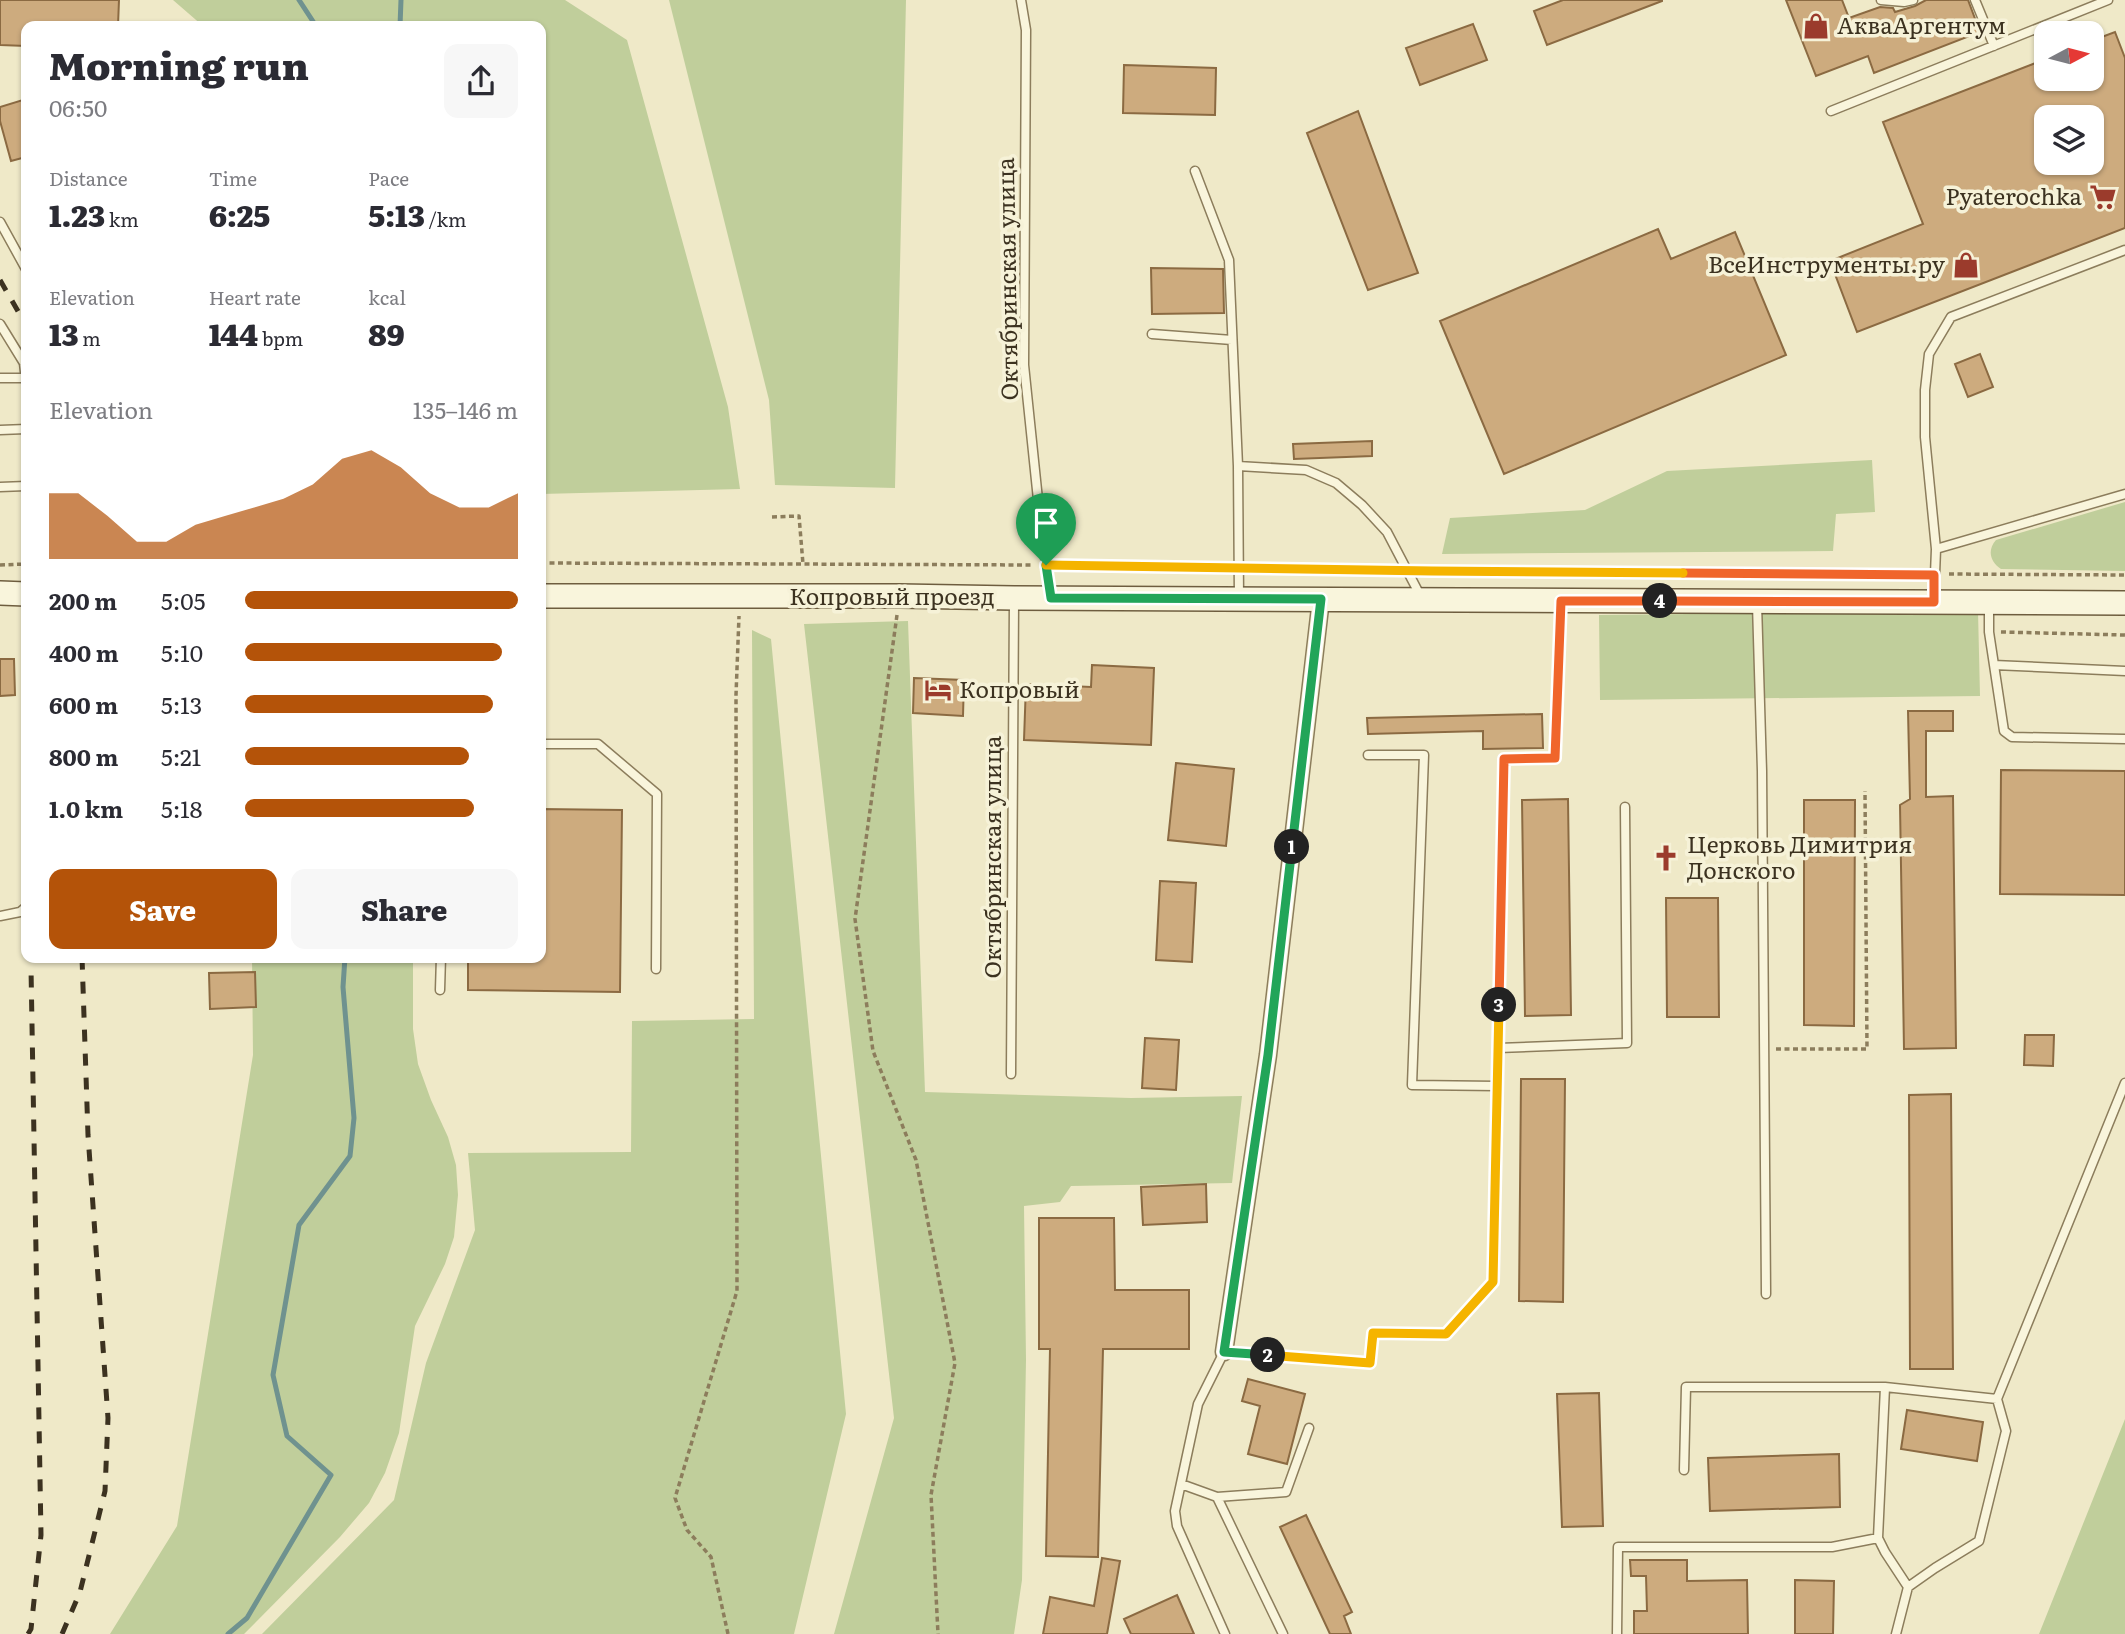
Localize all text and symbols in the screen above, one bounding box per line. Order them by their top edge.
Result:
place label: АкваАргентум [1837,7,2006,41]
shop icon: АкваАргентум [1801,11,1831,41]
north arrow [2034,21,2104,91]
map controls [2034,21,2104,175]
text: Morning run [49,35,309,92]
button: share [444,44,518,118]
text: 06:50 [49,90,107,124]
button: layers [2034,105,2104,175]
street label: Октябринская улица [987,157,1025,401]
text: Distance [49,164,128,192]
text: Time [209,164,257,192]
text: Pace [368,164,409,192]
place label: Pyaterochka [1946,178,2083,212]
supermarket icon: Pyaterochka [2088,182,2118,212]
text: 1.23 [49,192,105,236]
text: 6:25 [209,192,270,236]
text: 5:13 [368,192,425,236]
text: km [105,205,139,233]
text: /km [425,205,466,233]
place label: ВсеИнструменты.ру [1708,246,1946,280]
shop icon: ВсеИнструменты.ру [1951,250,1981,280]
text: Elevation [49,283,135,311]
text: Heart rate [209,283,301,311]
text: kcal [368,283,406,311]
text: 13 [49,311,79,355]
text: 144 [209,311,258,355]
text: 89 [368,311,405,355]
text: m [79,324,101,352]
text: bpm [258,324,303,352]
text: Elevation [49,392,153,426]
text: 135–146 m [413,392,518,426]
pin [1016,493,1076,565]
icon: arrive [1027,504,1065,542]
street label: Копровый проезд [789,578,995,612]
text: 200 m [49,583,117,617]
text: 5:05 [161,583,205,617]
pin: 4 [1642,584,1678,618]
text: 4 [1654,586,1665,614]
text: 400 m [49,635,119,669]
text: 5:10 [161,635,203,669]
place label: Копровый [959,671,1080,705]
hotel icon: Копровый [923,675,953,705]
text: 600 m [49,687,118,721]
text: 5:13 [161,687,202,721]
street label: Октябринская улица [974,735,1008,978]
text: 800 m [49,739,118,773]
text: 5:21 [161,739,201,773]
text: 1.0 km [49,791,123,825]
text: 5:18 [161,791,202,825]
place label: Церковь Димитрия Донского [1687,826,1912,886]
pin: 1 [1274,830,1310,864]
text: 1 [1288,832,1295,860]
church icon: Церковь Димитрия Донского [1651,843,1681,873]
button: Save [49,869,277,949]
button: Share [291,869,518,949]
pin: 3 [1482,988,1516,1023]
text: 3 [1493,990,1504,1018]
pin: 2 [1250,1338,1286,1372]
text: 2 [1262,1340,1273,1368]

